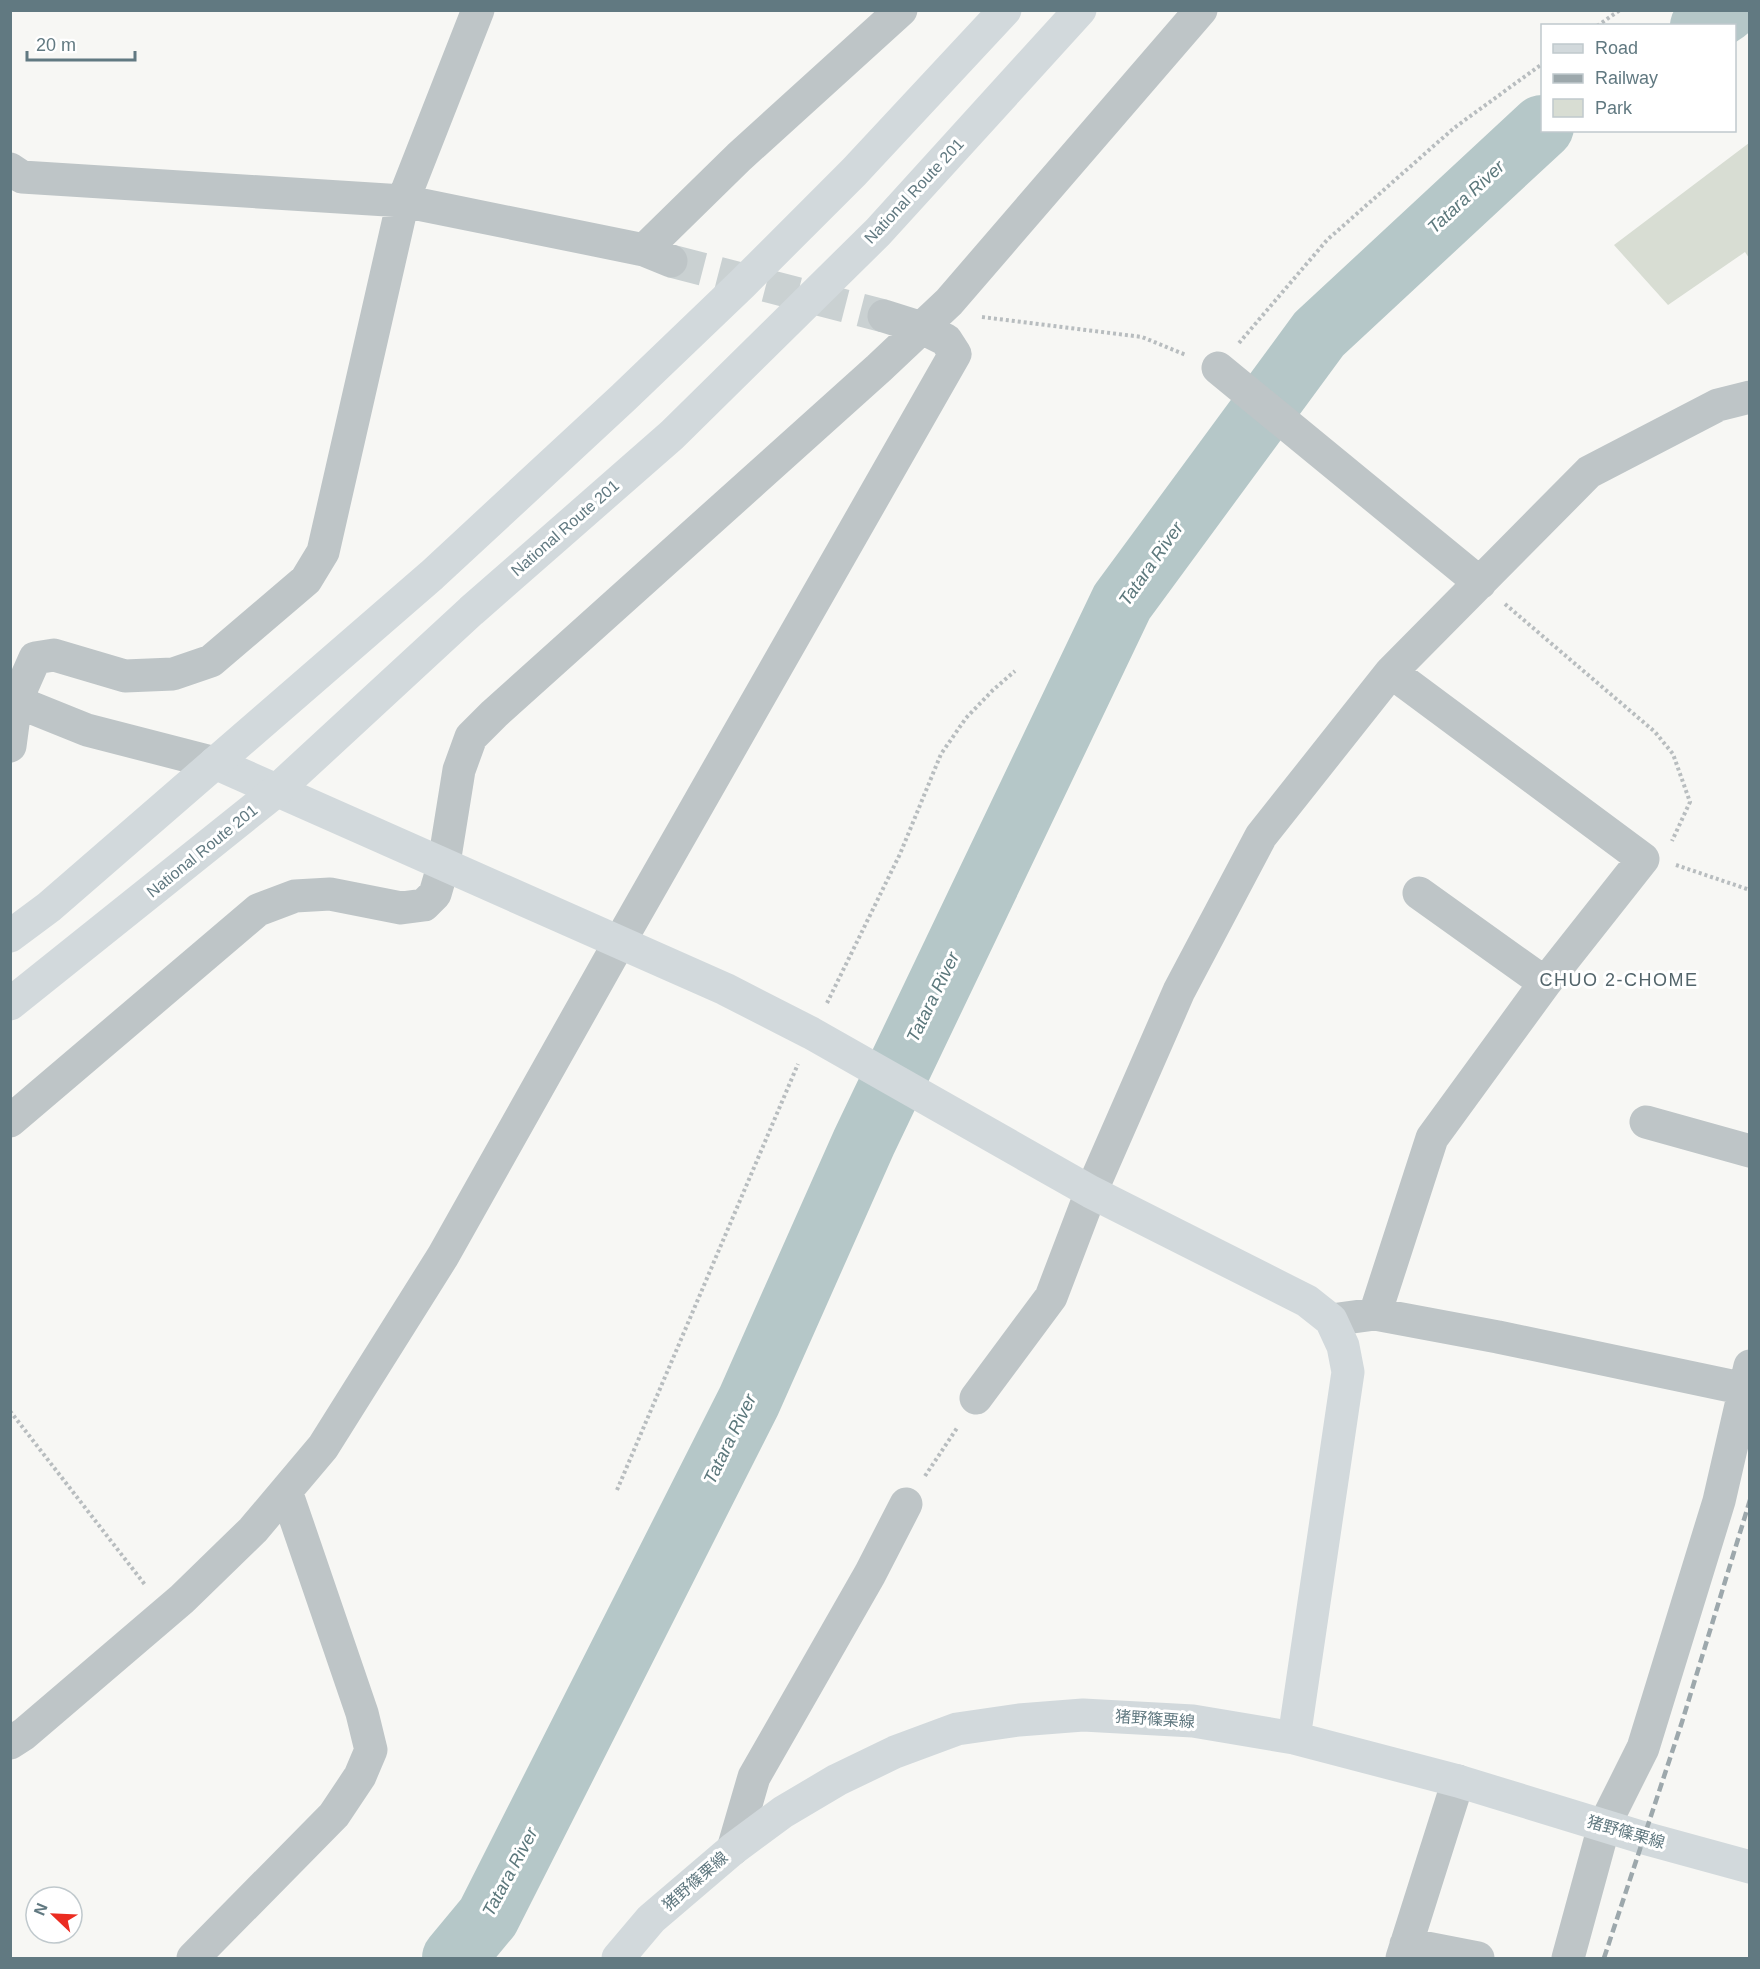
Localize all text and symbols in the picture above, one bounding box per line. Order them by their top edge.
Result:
scale bar [27,24,135,62]
legend [1541,24,1736,132]
text: 20 m [36,35,76,55]
text: Road [1595,38,1638,58]
text: Railway [1595,68,1658,88]
text: Park [1595,98,1633,118]
street label: National Route 201 [861,135,967,247]
water label: Tatara River [1424,156,1509,238]
street label: National Route 201 [508,477,622,579]
water label: Tatara River [1115,518,1188,610]
street label: National Route 201 [143,801,261,901]
water label: Tatara River [903,948,964,1045]
district label: CHUO 2-CHOME [1539,970,1699,990]
water label: Tatara River [700,1390,761,1487]
street label: 猪野篠栗線 [1114,1708,1196,1730]
street label: 猪野篠栗線 [1585,1813,1667,1851]
water label: Tatara River [478,1823,542,1920]
street label: 猪野篠栗線 [659,1848,731,1914]
north arrow [24,1885,84,1945]
text: N [31,1901,51,1918]

